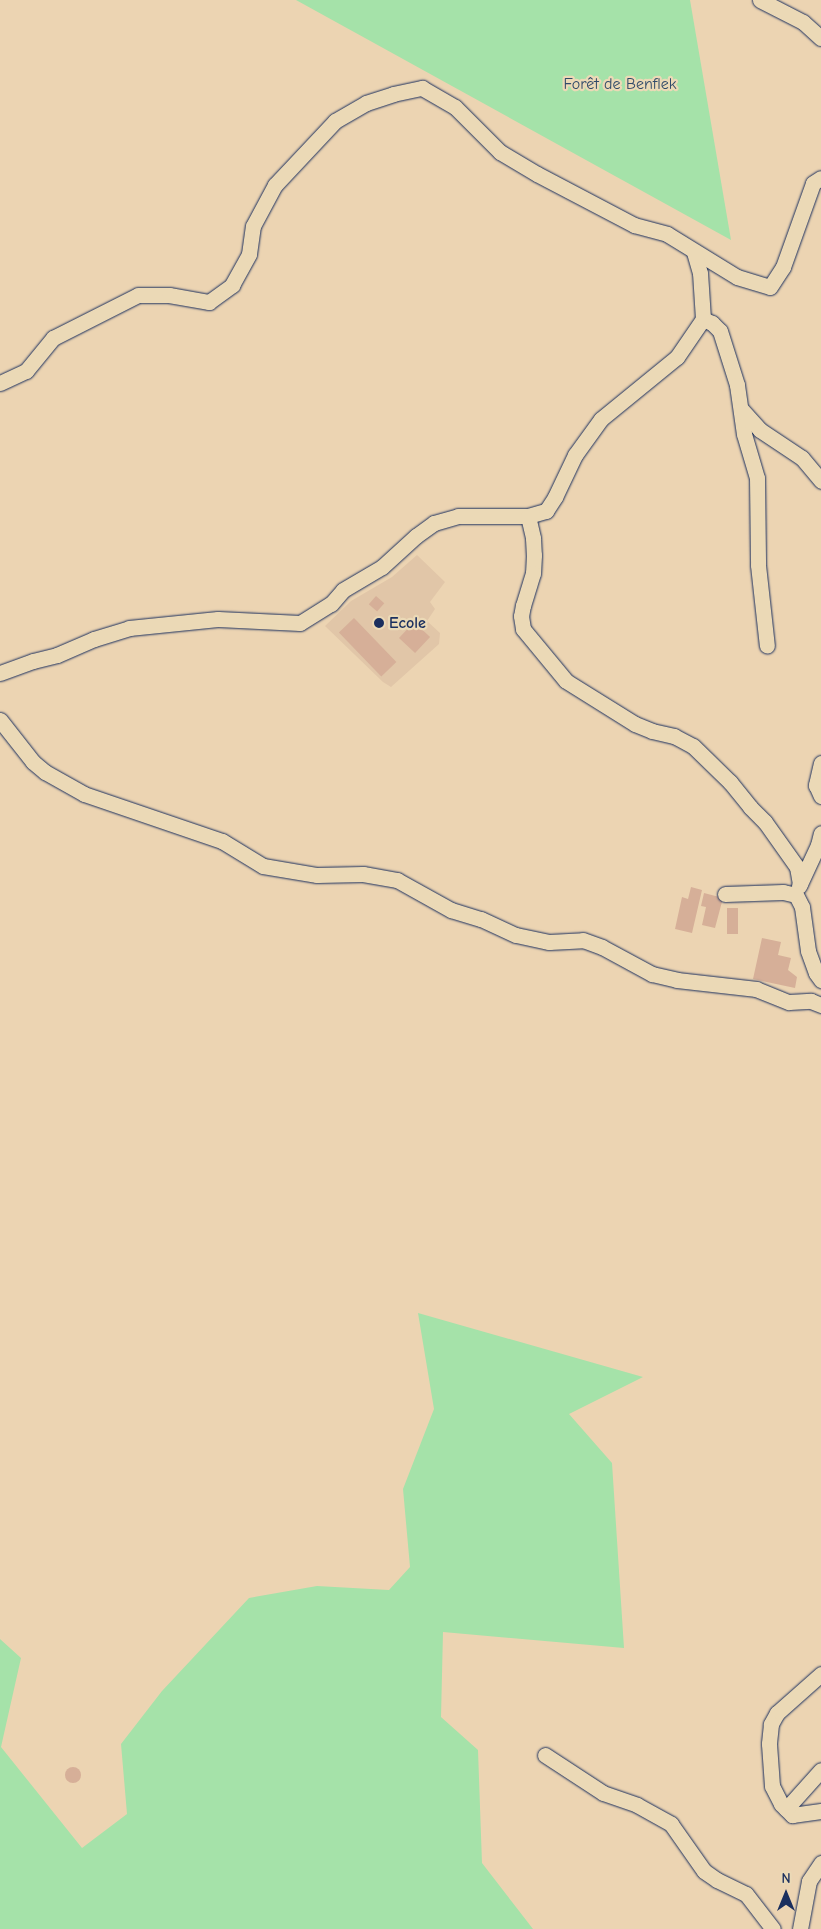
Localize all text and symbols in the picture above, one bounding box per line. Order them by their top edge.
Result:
park label: Forêt de Benflek [564,74,676,94]
place label: Ecole [389,613,426,633]
marker: Ecole [373,617,385,629]
north arrow [761,1869,811,1919]
text: N [781,1870,791,1887]

